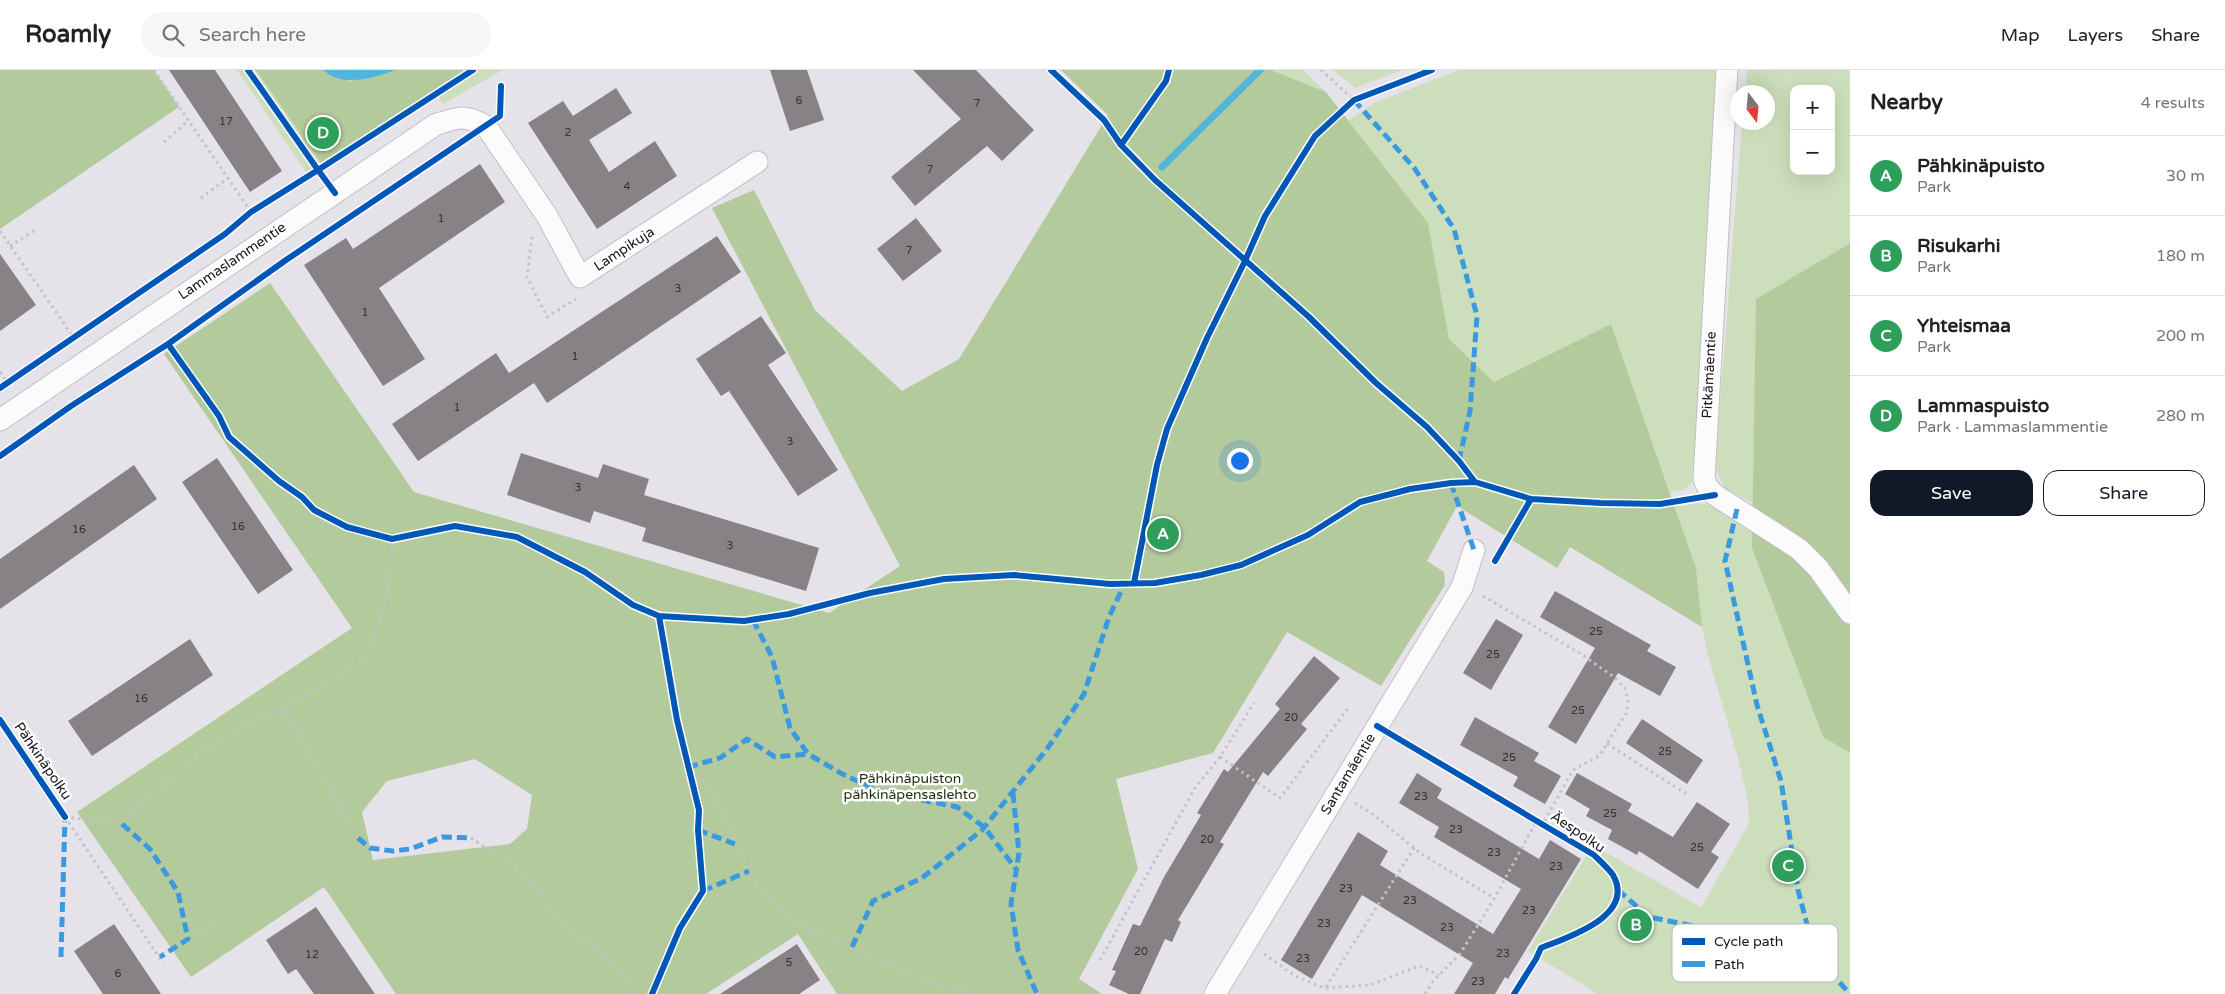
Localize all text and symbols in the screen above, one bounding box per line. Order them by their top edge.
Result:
search box [141,12,491,57]
text: Roamly [25,20,111,49]
icon: search [159,21,187,49]
text: Search here [199,24,306,46]
text: Map [2001,24,2040,46]
text: Layers [2068,24,2123,46]
text: Share [2151,24,2200,46]
north arrow [1730,85,1775,130]
map controls [1790,85,1835,175]
button: + [1790,85,1835,130]
text: Nearby [1870,90,1943,115]
text: 4 results [2141,93,2205,113]
house number: 6 [796,94,803,107]
house number: 7 [974,97,981,110]
pin: D [307,114,339,152]
house number: 17 [219,115,233,128]
house number: 2 [565,126,572,139]
button: − [1790,130,1835,175]
text: Pähkinäpuisto [1917,155,2045,177]
house number: 7 [927,163,934,176]
text: A [1880,166,1892,186]
text: 30 m [2166,166,2205,186]
text: Park [1917,177,1951,197]
house number: 4 [624,180,631,193]
house number: 1 [438,212,444,225]
street label: Lammaslammentie [175,219,289,303]
street label: Lampikuja [591,223,657,275]
text: Risukarhi [1917,235,2000,257]
house number: 7 [906,244,913,257]
text: B [1880,246,1892,266]
text: 180 m [2156,246,2205,266]
text: Park [1917,257,1951,277]
house number: 3 [675,282,682,295]
house number: 1 [362,306,368,319]
text: Yhteismaa [1917,315,2011,337]
text: C [1880,326,1892,346]
text: 200 m [2156,326,2205,346]
street label: Pitkämäentie [1698,331,1720,419]
text: Park [1917,337,1951,357]
house number: 1 [572,350,578,363]
text: Lammaspuisto [1917,395,2049,417]
house number: 1 [454,401,460,414]
text: D [1880,406,1892,426]
text: 280 m [2156,406,2205,426]
text: Park · Lammaslammentie [1917,417,2108,437]
house number: 3 [787,435,794,448]
your location [1227,448,1253,474]
button: Save [1870,470,2033,516]
button: Share [2043,470,2205,516]
house number: 3 [575,481,582,494]
pin: A [1147,515,1179,553]
house number: 16 [231,520,245,533]
house number: 16 [72,523,86,536]
house number: 3 [727,539,734,552]
house number: 25 [1589,625,1603,638]
house number: 25 [1486,648,1500,661]
house number: 16 [134,692,148,705]
house number: 25 [1571,704,1585,717]
house number: 20 [1284,711,1298,724]
street label: Pähkinäpolku [11,719,75,803]
street label: Santamäentie [1317,730,1379,818]
house number: 25 [1658,745,1672,758]
house number: 25 [1502,751,1516,764]
park label: Pähkinäpuiston pähkinäpensaslehto [844,770,976,803]
house number: 23 [1414,790,1428,803]
house number: 25 [1603,807,1617,820]
street label: Äespolku [1548,808,1608,856]
house number: 23 [1449,823,1463,836]
house number: 20 [1200,833,1214,846]
house number: 25 [1690,841,1704,854]
house number: 23 [1487,846,1501,859]
pin: C [1772,847,1804,885]
house number: 23 [1549,860,1563,873]
house number: 23 [1339,882,1353,895]
house number: 23 [1403,894,1417,907]
house number: 23 [1522,904,1536,917]
pin: B [1620,906,1652,944]
house number: 23 [1317,917,1331,930]
house number: 23 [1440,921,1454,934]
legend [1672,924,1838,982]
text: Cycle path [1714,933,1783,950]
house number: 20 [1134,945,1148,958]
house number: 23 [1496,947,1510,960]
house number: 12 [305,948,319,961]
house number: 23 [1296,952,1310,965]
house number: 5 [786,956,793,969]
text: Path [1714,956,1745,973]
house number: 6 [115,967,122,980]
house number: 23 [1471,975,1485,988]

